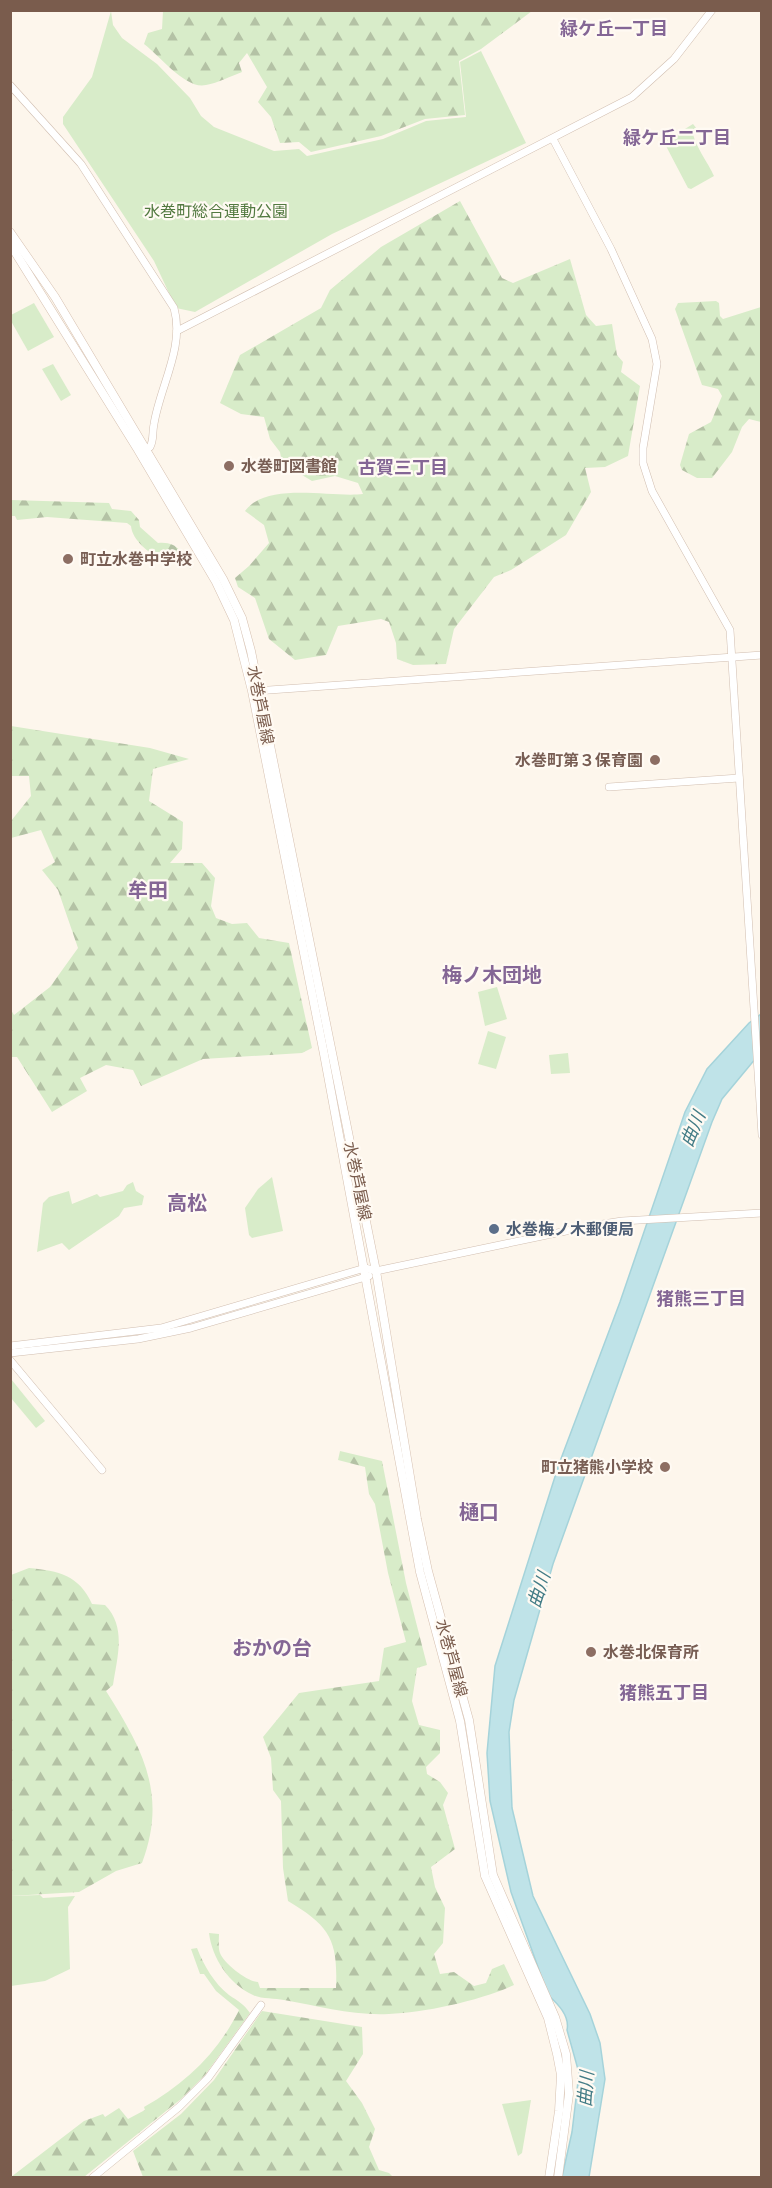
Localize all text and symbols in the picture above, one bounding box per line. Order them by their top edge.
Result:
district label: 緑ケ丘一丁目 [560,17,668,40]
district label: 緑ケ丘二丁目 [623,126,731,149]
park label: 水巻町総合運動公園 [144,201,288,221]
place label: 水巻町図書館 [241,456,337,476]
district label: 古賀三丁目 [358,456,448,479]
marker: 水巻町図書館 [222,459,236,473]
place label: 町立水巻中学校 [80,549,192,569]
marker: 町立水巻中学校 [61,552,75,566]
street label: 水巻芦屋線 [244,664,278,746]
place label: 水巻町第３保育園 [515,750,643,770]
marker: 水巻町第３保育園 [648,753,662,767]
district label: 牟田 [128,877,168,902]
district label: 梅ノ木団地 [442,962,542,987]
water label: 曲川 [675,1106,711,1150]
street label: 水巻芦屋線 [340,1140,376,1222]
district label: 高松 [167,1190,207,1215]
place label: 水巻梅ノ木郵便局 [506,1219,634,1239]
marker: 水巻梅ノ木郵便局 [487,1222,501,1236]
district label: 猪熊三丁目 [656,1287,746,1310]
place label: 町立猪熊小学校 [541,1457,653,1477]
marker: 町立猪熊小学校 [658,1460,672,1474]
district label: 樋口 [459,1499,499,1524]
water label: 曲川 [522,1567,556,1611]
street label: 水巻芦屋線 [432,1617,472,1699]
district label: おかの台 [232,1635,312,1660]
place label: 水巻北保育所 [603,1642,699,1662]
marker: 水巻北保育所 [584,1645,598,1659]
district label: 猪熊五丁目 [619,1681,709,1704]
water label: 曲川 [573,2068,598,2108]

